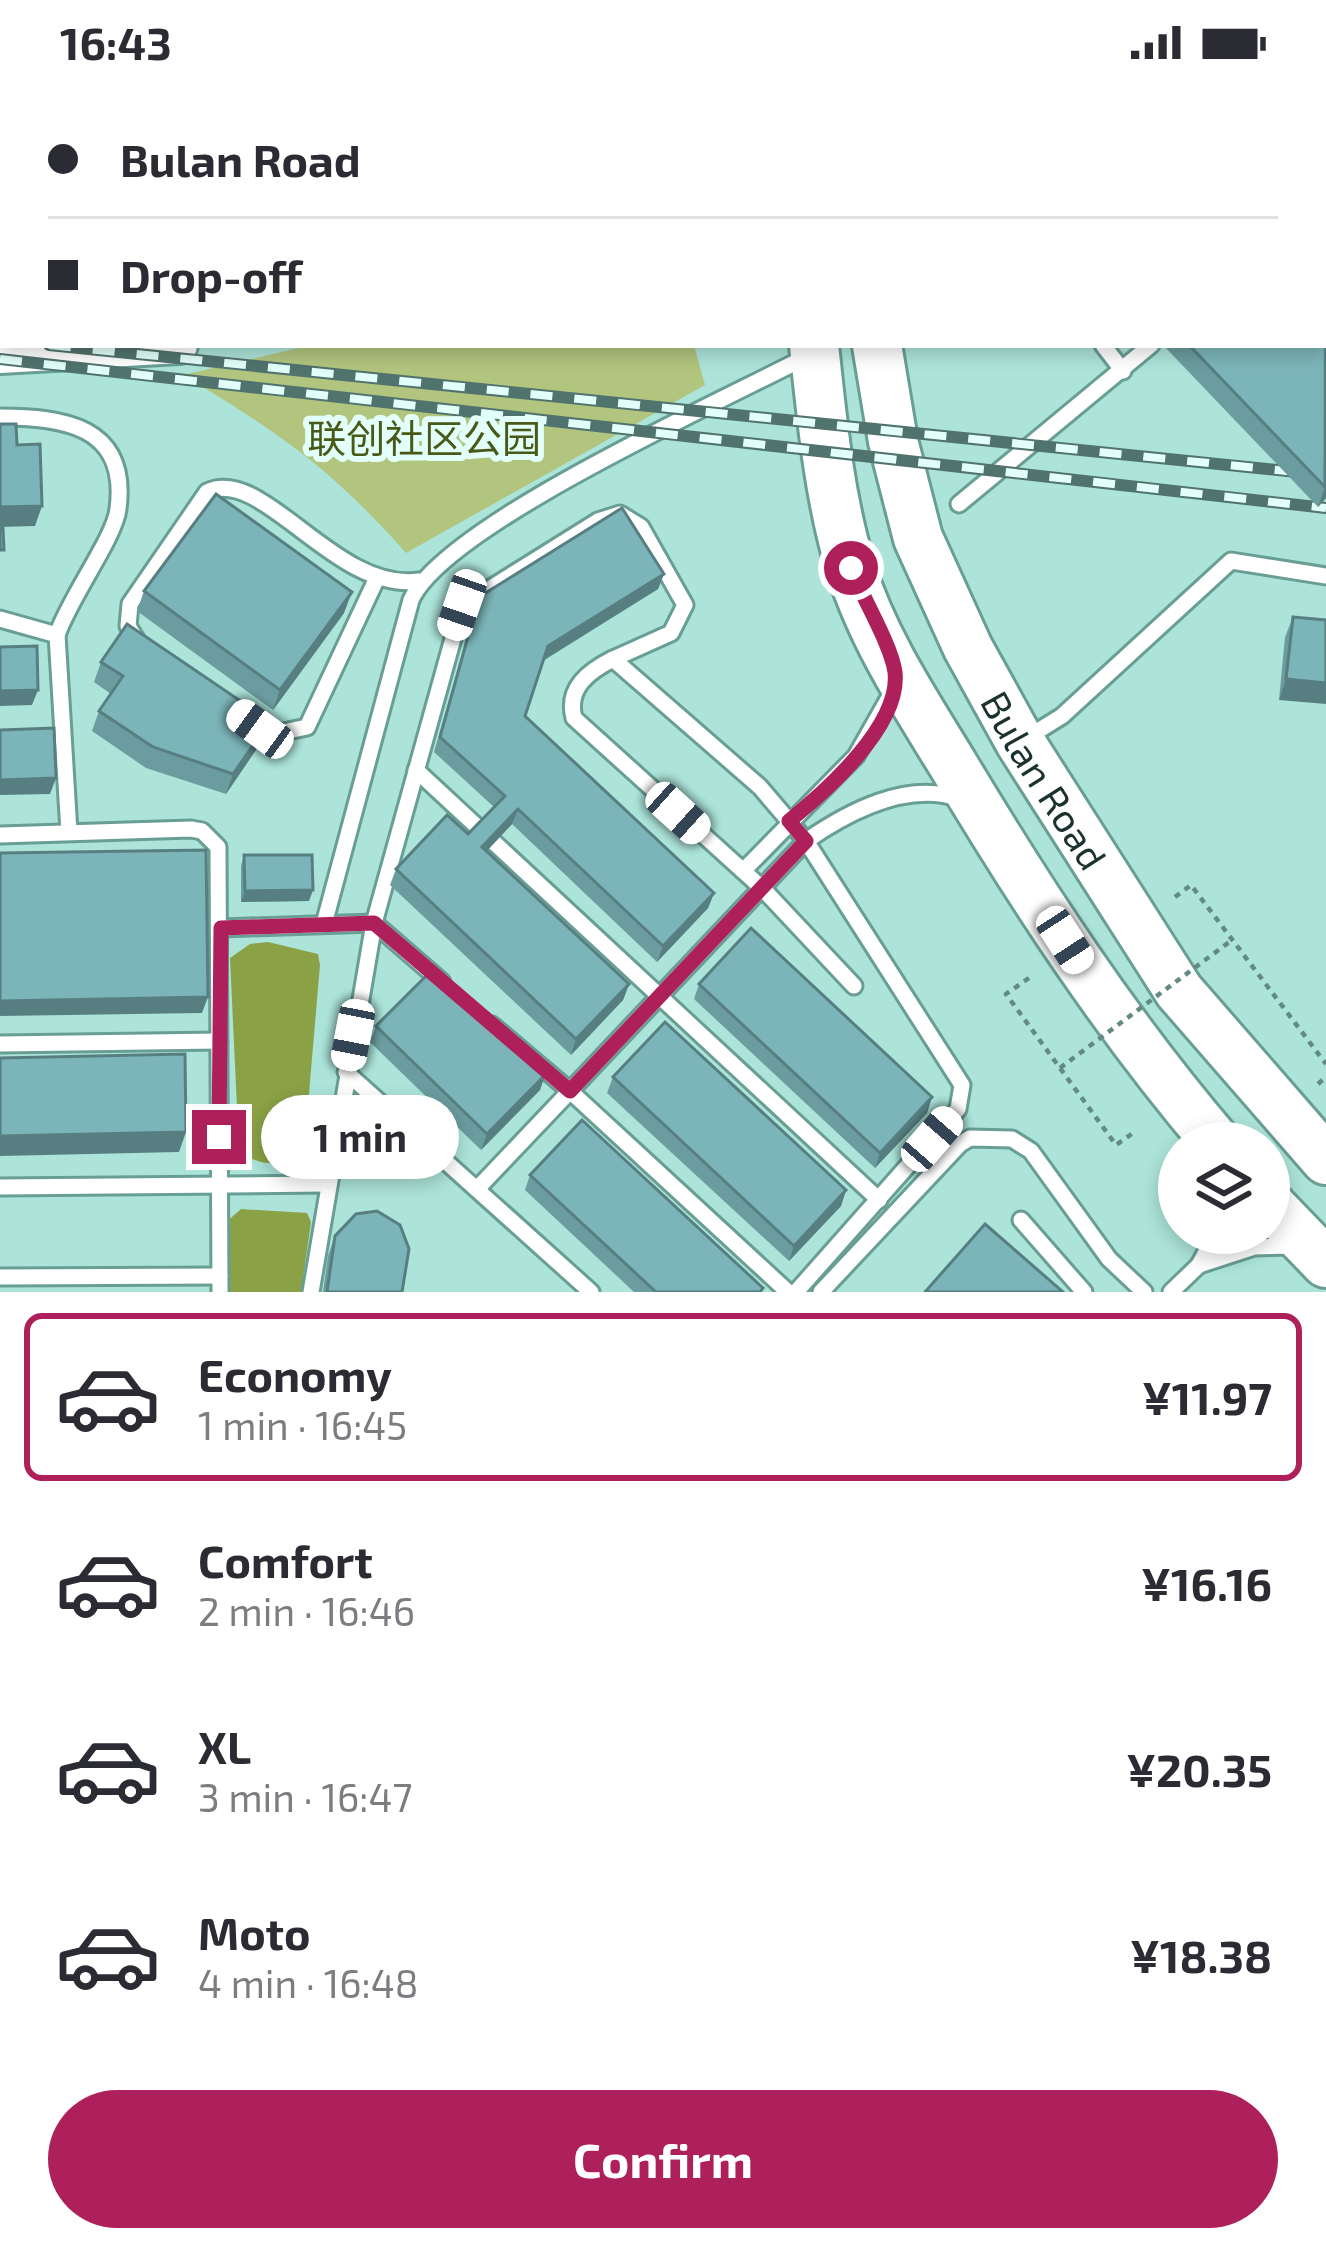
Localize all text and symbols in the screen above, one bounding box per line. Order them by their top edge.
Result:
text: 16:43 [60,15,172,69]
text: Bulan Road [120,132,361,186]
text: Drop-off [120,248,302,302]
park label: 联创社区公园 [307,414,541,461]
route start [824,541,878,595]
car [433,565,491,645]
street label: Bulan Road [973,682,1118,877]
car [220,693,300,765]
car [639,776,717,850]
car [1030,900,1100,980]
car [328,996,378,1074]
callout: 1 min [261,1095,459,1179]
car [895,1100,969,1178]
route end [192,1110,246,1164]
text: 1 min [313,1113,407,1160]
map controls [1158,1122,1290,1254]
button: layers [1158,1122,1290,1254]
icon: car [54,1343,162,1451]
text: Economy [198,1347,392,1401]
text: ¥11.97 [1142,1370,1272,1424]
text: 1 min · 16:45 [198,1401,407,1448]
icon: car [54,1529,162,1637]
text: Comfort [198,1533,373,1587]
text: ¥16.16 [1141,1556,1272,1610]
text: 2 min · 16:46 [198,1587,415,1634]
icon: car [54,1715,162,1823]
text: XL [198,1719,251,1773]
text: ¥20.35 [1126,1742,1272,1796]
text: 3 min · 16:47 [198,1773,412,1820]
icon: car [54,1901,162,2009]
text: Moto [198,1905,311,1959]
text: ¥18.38 [1130,1928,1272,1982]
text: 4 min · 16:48 [198,1959,418,2006]
button: Confirm [48,2090,1278,2228]

